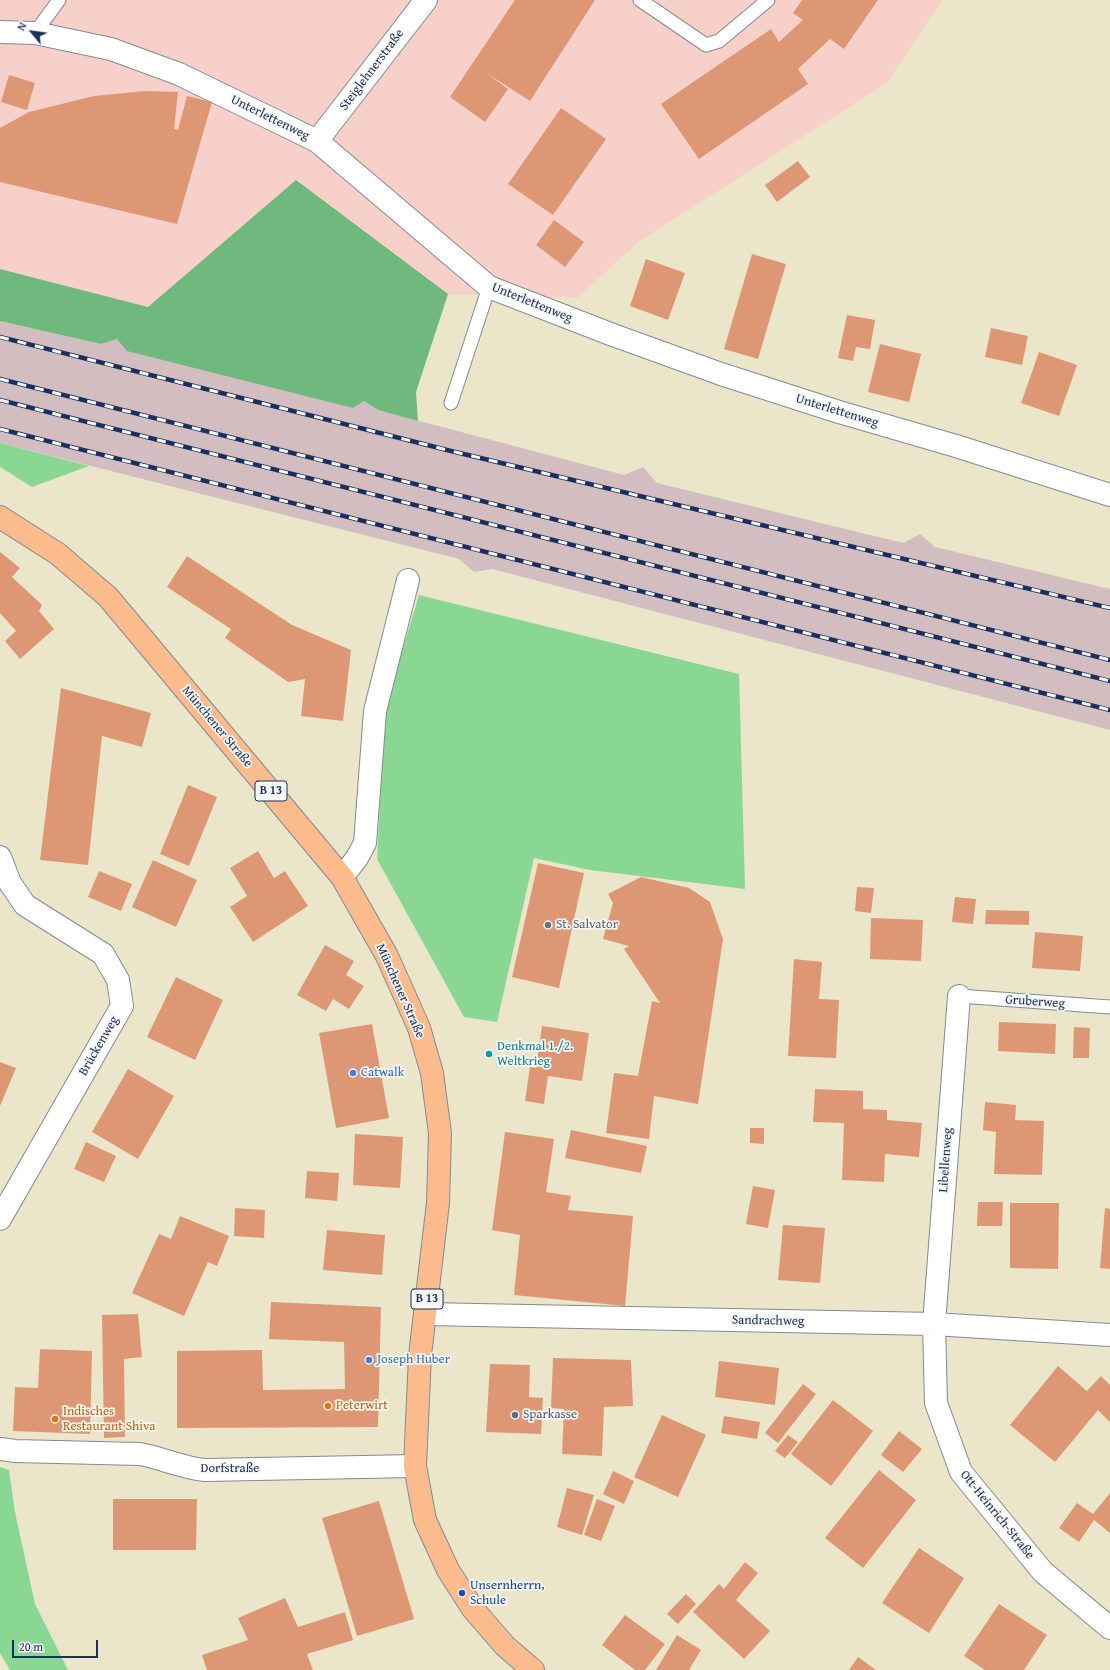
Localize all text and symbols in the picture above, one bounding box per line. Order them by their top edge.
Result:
north arrow [12,12,52,52]
text: N [13,19,30,33]
street label: Steiglehnerstraße [336,26,408,114]
street label: Unterlettenweg [228,92,312,144]
street label: Unterlettenweg [489,280,575,326]
street label: Unterlettenweg [794,391,880,431]
street label: Münchener Straße [178,683,256,771]
road number: B 13 [255,781,287,801]
place label: St. Salvator [556,917,618,933]
marker: St. Salvator [543,920,553,930]
street label: Münchener Straße [372,941,428,1041]
street label: Gruberweg [1005,992,1065,1012]
street label: Brückenweg [76,1013,122,1079]
place label: Denkmal 1./2. Weltkrieg [497,1039,573,1070]
marker: Denkmal 1./2. Weltkrieg [484,1049,494,1059]
place label: Catwalk [361,1065,404,1081]
marker: Catwalk [348,1068,358,1078]
street label: Libellenweg [936,1127,956,1193]
road number: B 13 [411,1289,443,1309]
street label: Sandrachweg [732,1313,804,1329]
place label: Joseph Huber [377,1352,450,1368]
marker: Joseph Huber [364,1355,374,1365]
place label: Peterwirt [336,1398,388,1414]
marker: Peterwirt [323,1401,333,1411]
place label: Indisches Restaurant Shiva [63,1404,155,1435]
place label: Sparkasse [523,1407,577,1423]
marker: Sparkasse [510,1410,520,1420]
marker: Indisches Restaurant Shiva [50,1414,60,1424]
street label: Dorfstraße [201,1461,259,1477]
street label: Ott-Heinrich-Straße [956,1468,1038,1562]
place label: Unsernherrn, Schule [470,1578,544,1609]
marker: Unsernherrn, Schule [457,1588,467,1598]
scale bar [14,1632,100,1658]
text: 20 m [19,1638,43,1655]

